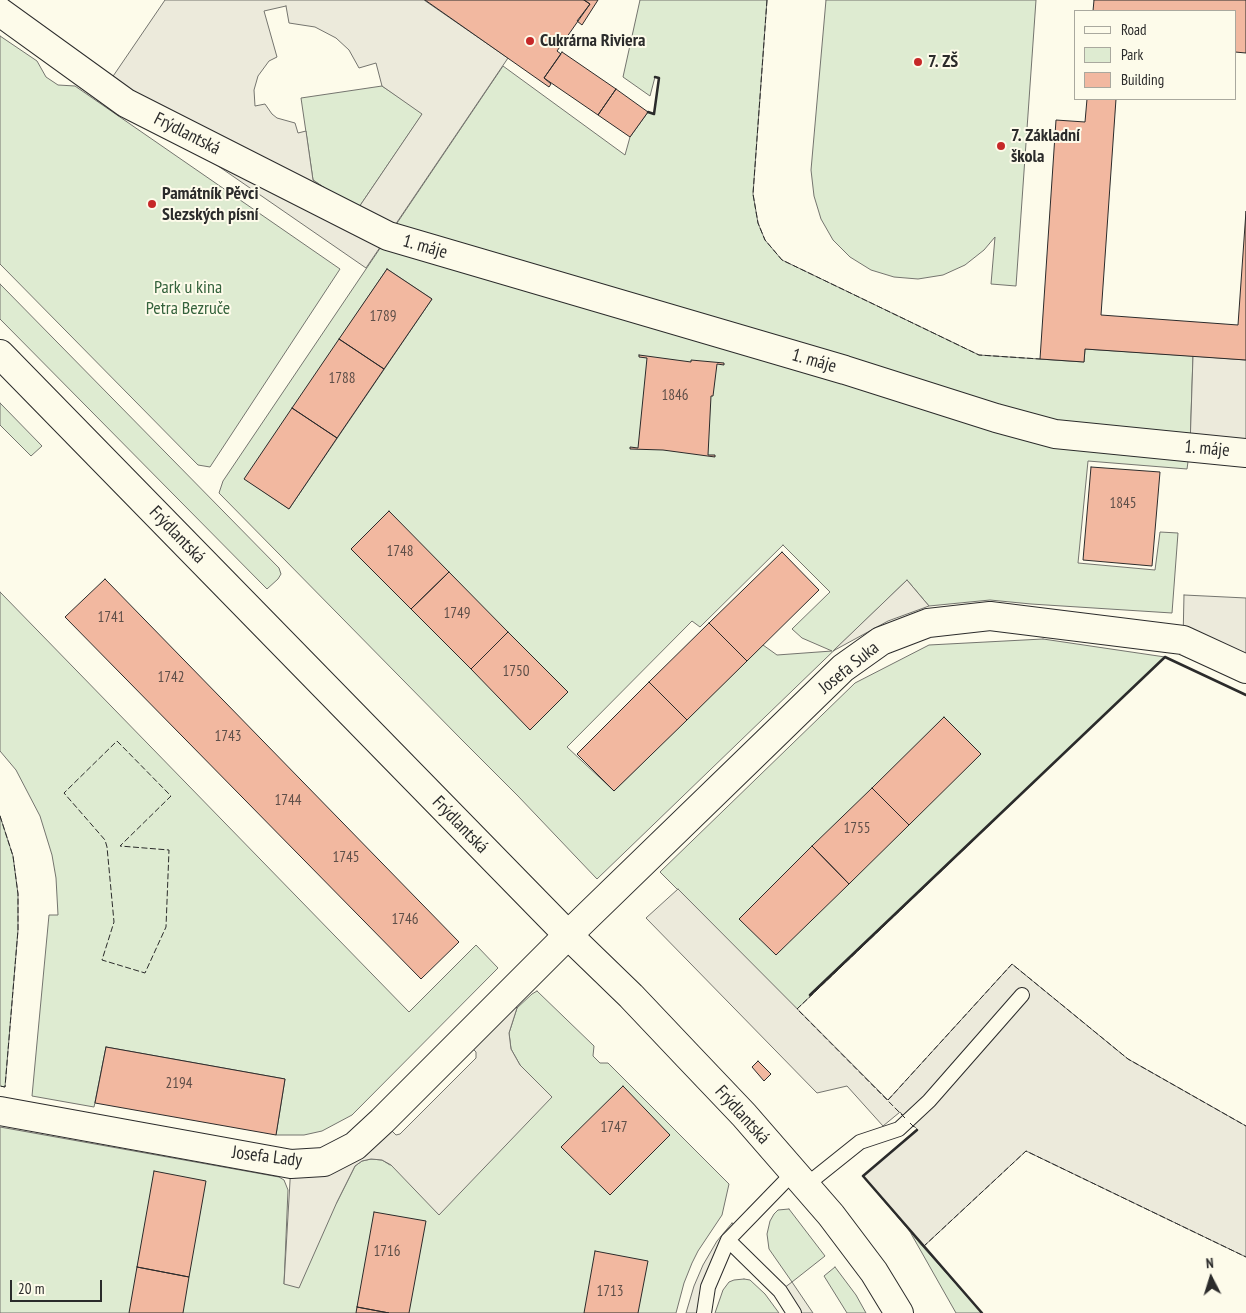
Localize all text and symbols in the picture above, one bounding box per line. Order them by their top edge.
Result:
legend [1074,10,1236,100]
text: Road [1121,20,1147,39]
place label: Cukrárna Riviera [540,30,645,52]
marker: Cukrárna Riviera [524,35,536,47]
text: Park [1121,45,1143,64]
place label: 7. ZŠ [928,51,958,73]
marker: 7. ZŠ [912,56,924,68]
text: Building [1121,70,1164,89]
street label: Frýdlantská [150,108,224,160]
place label: 7. Základní škola [1011,125,1080,168]
marker: 7. Základní škola [995,140,1007,152]
place label: Památník Pěvci Slezských písní [162,183,259,225]
marker: Památník Pěvci Slezských písní [146,198,158,210]
street label: 1. máje [400,230,450,264]
park label: Park u kina Petra Bezruče [146,277,230,320]
house number: 1789 [370,308,396,326]
street label: 1. máje [789,344,839,378]
house number: 1788 [329,370,355,388]
house number: 1846 [662,387,688,405]
street label: 1. máje [1183,436,1231,462]
house number: 1845 [1110,495,1136,513]
street label: Frýdlantská [144,502,210,568]
house number: 1748 [387,543,413,561]
house number: 1749 [444,605,470,623]
house number: 1741 [98,609,124,627]
street label: Josefa Suka [815,637,883,699]
house number: 1750 [503,663,529,681]
house number: 1742 [158,669,184,687]
house number: 1743 [215,728,241,746]
house number: 1744 [275,792,301,810]
street label: Frýdlantská [427,792,493,858]
house number: 1755 [844,820,870,838]
house number: 1745 [333,849,359,867]
house number: 1746 [392,911,418,929]
house number: 2194 [166,1075,192,1093]
street label: Frýdlantská [710,1081,774,1149]
house number: 1747 [601,1119,627,1137]
street label: Josefa Lady [231,1142,303,1172]
house number: 1716 [374,1243,400,1261]
north arrow [1186,1253,1236,1303]
text: N [1205,1254,1214,1272]
scale bar [12,1270,105,1302]
text: 20 m [18,1279,44,1298]
house number: 1713 [597,1283,623,1301]

